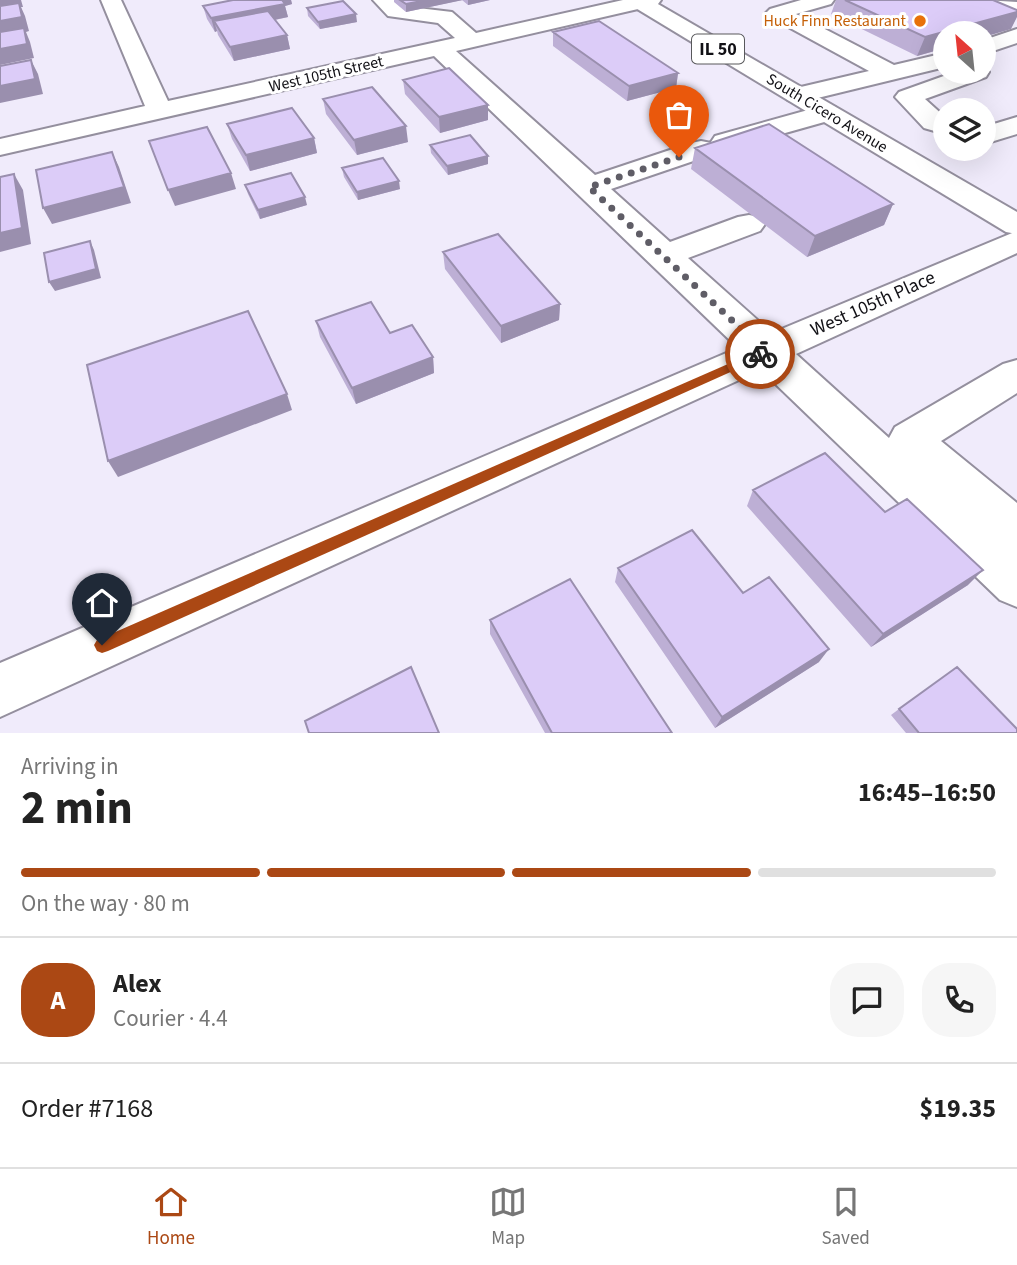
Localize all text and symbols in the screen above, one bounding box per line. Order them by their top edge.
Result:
place label: Huck Finn Restaurant [763,10,907,32]
marker: Huck Finn Restaurant [912,13,928,29]
north arrow [933,21,996,84]
map controls [933,21,996,161]
road number: IL 50 [692,34,744,64]
street label: West 105th Street [267,50,386,98]
street label: South Cicero Avenue [762,68,892,158]
pin [649,85,709,157]
icon: bag [660,96,698,134]
button: layers [933,98,996,161]
street label: West 105th Place [806,264,940,344]
courier [725,319,795,389]
icon: bike [741,335,779,373]
pin [72,573,132,645]
icon: home [83,584,121,622]
text: Arriving in [21,750,119,783]
text: 16:45–16:50 [858,774,996,811]
text: 2 min [21,776,133,841]
text: On the way · 80 m [21,887,190,920]
button: chat [830,963,904,1037]
button: phone [922,963,996,1037]
text: Alex [113,965,162,1002]
text: A [51,982,65,1019]
text: Courier · 4.4 [113,1002,228,1035]
text: Order #7168 [21,1090,153,1127]
text: $19.35 [920,1090,996,1127]
tab: Home [147,1183,195,1252]
tab: Map [489,1183,527,1252]
tab: Saved [821,1183,870,1252]

